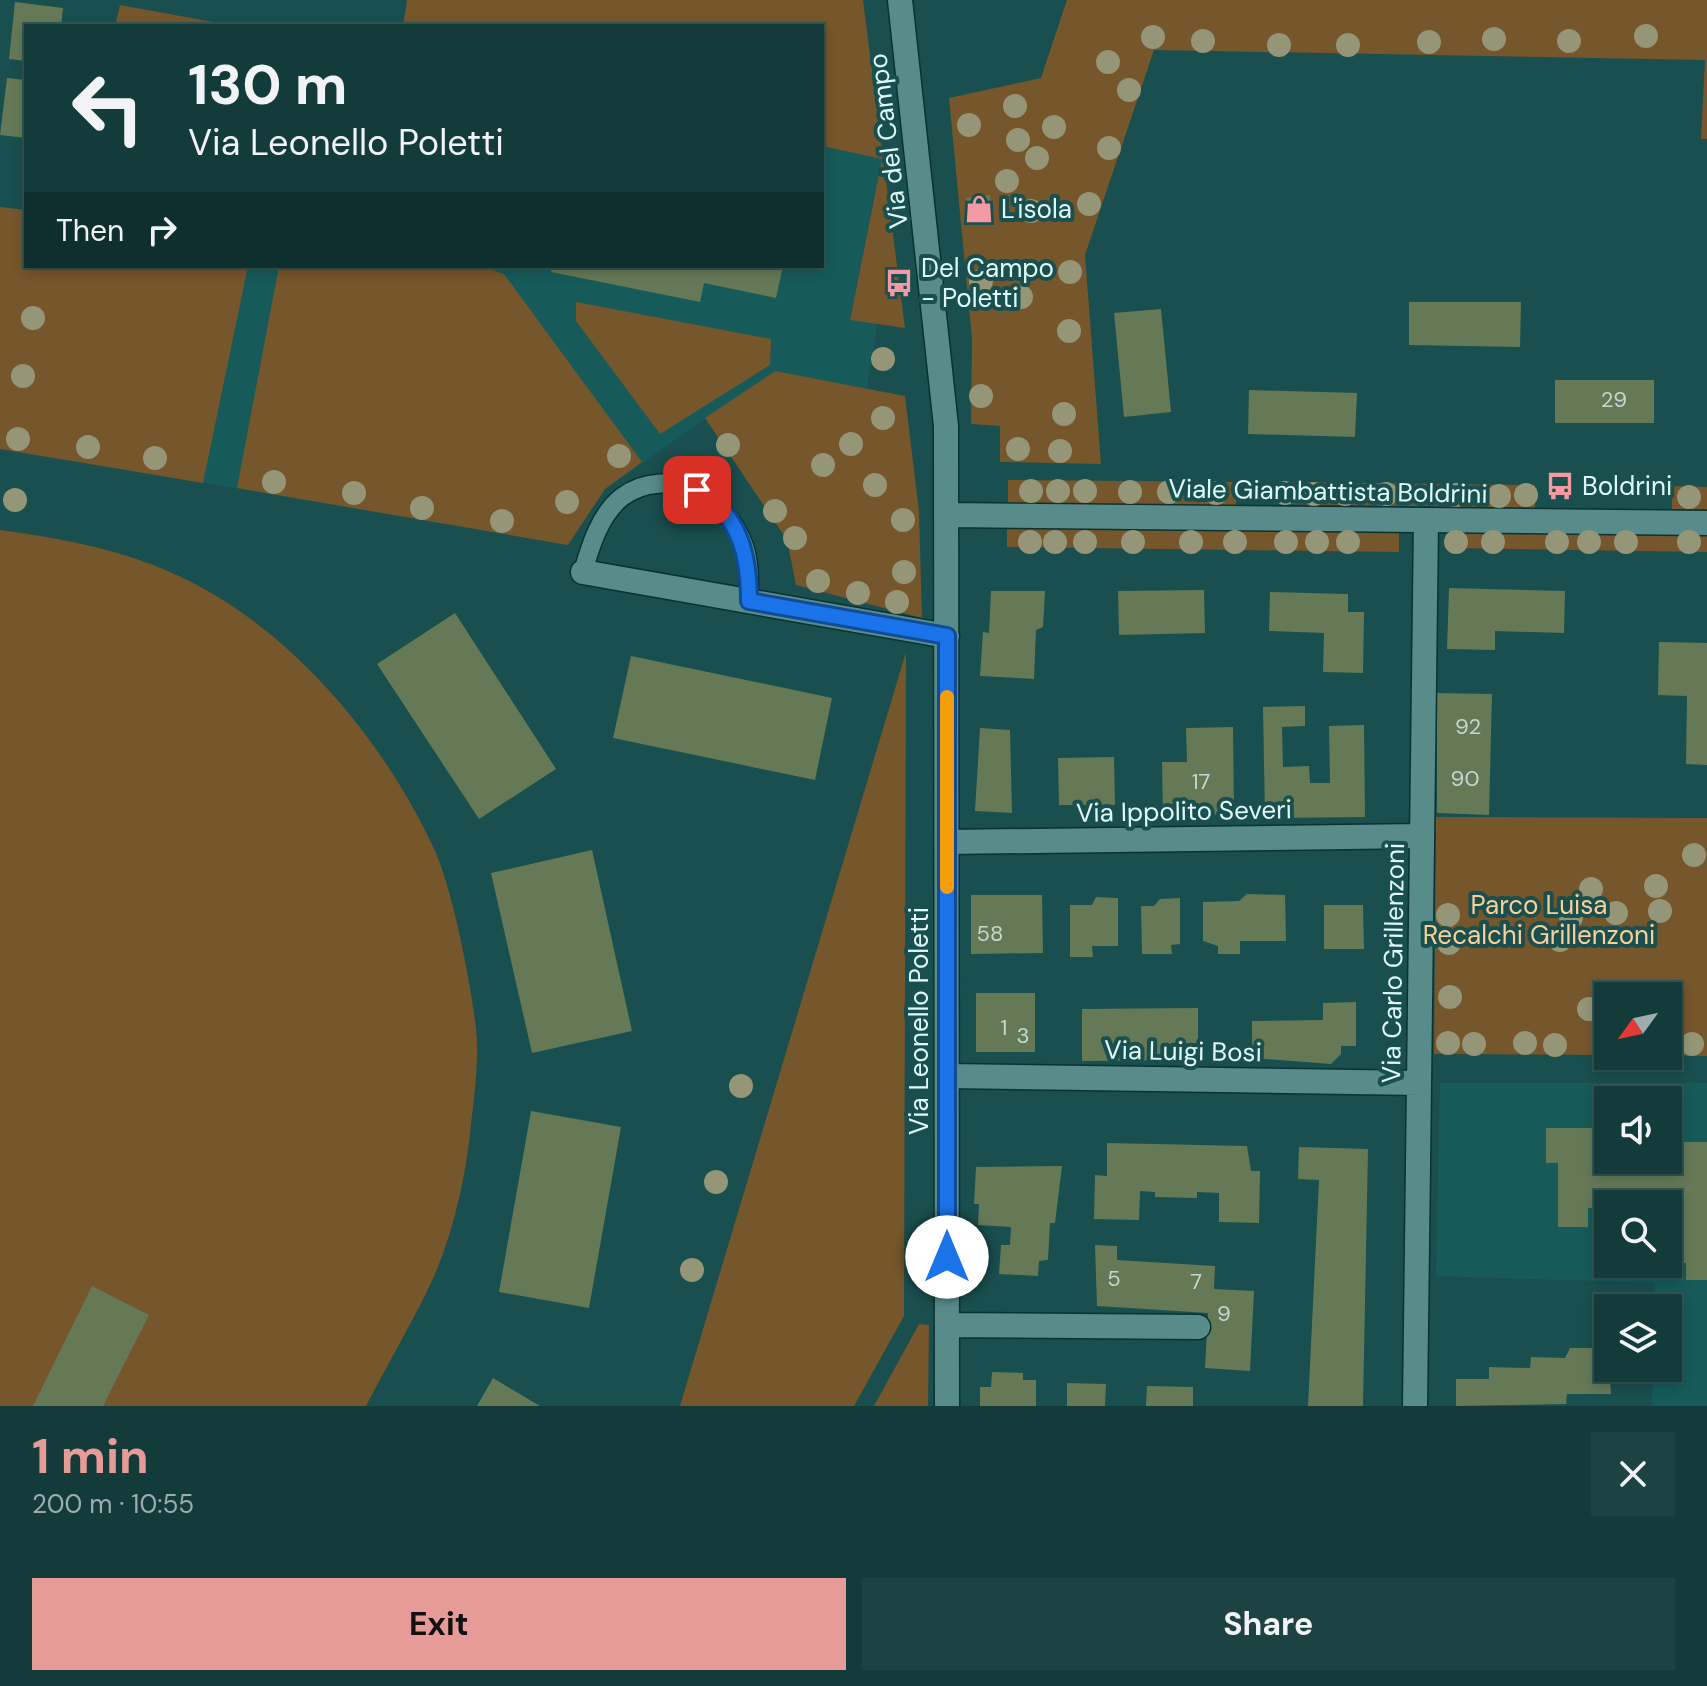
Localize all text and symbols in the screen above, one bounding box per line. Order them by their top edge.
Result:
text: 130 m [188,48,347,121]
street label: Via del Campo [860,52,916,230]
icon: left [56,56,160,160]
text: Via Leonello Poletti [188,119,504,166]
place label: L'isola [1001,192,1072,226]
shop icon: L'isola [964,194,994,224]
icon: right [140,208,184,252]
text: Then [56,211,124,250]
place label: Del Campo - Poletti [921,251,1054,315]
bus stop icon: Del Campo - Poletti [884,268,914,298]
house number: 29 [1601,385,1627,414]
pin [663,456,731,524]
icon: arrive [675,468,719,512]
place label: Boldrini [1582,469,1672,503]
street label: Viale Giambattista Boldrini [1168,471,1488,511]
bus stop icon: Boldrini [1545,471,1575,501]
house number: 92 [1455,712,1481,741]
house number: 90 [1451,764,1479,793]
house number: 17 [1192,767,1210,796]
street label: Via Ippolito Severi [1076,792,1292,830]
street label: Via Carlo Grillenzoni [1374,842,1412,1084]
park label: Parco Luisa Recalchi Grillenzoni [1423,888,1655,952]
street label: Via Leonello Poletti [902,907,936,1135]
house number: 58 [977,919,1003,948]
north arrow [1594,982,1682,1070]
map controls [1594,982,1682,1382]
house number: 1 [1001,1013,1007,1042]
house number: 3 [1016,1021,1030,1050]
street label: Via Luigi Bosi [1104,1033,1262,1069]
button: sound [1594,1086,1682,1174]
button: search [1594,1190,1682,1278]
position arrow [905,1215,989,1299]
house number: 5 [1107,1264,1121,1293]
house number: 7 [1190,1267,1202,1296]
button: layers [1594,1294,1682,1382]
house number: 9 [1217,1299,1231,1328]
text: 1 min [32,1425,149,1488]
button: close [1591,1432,1675,1516]
text: 200 m · 10:55 [32,1487,194,1521]
button: Exit [32,1578,846,1670]
button: Share [862,1578,1675,1670]

